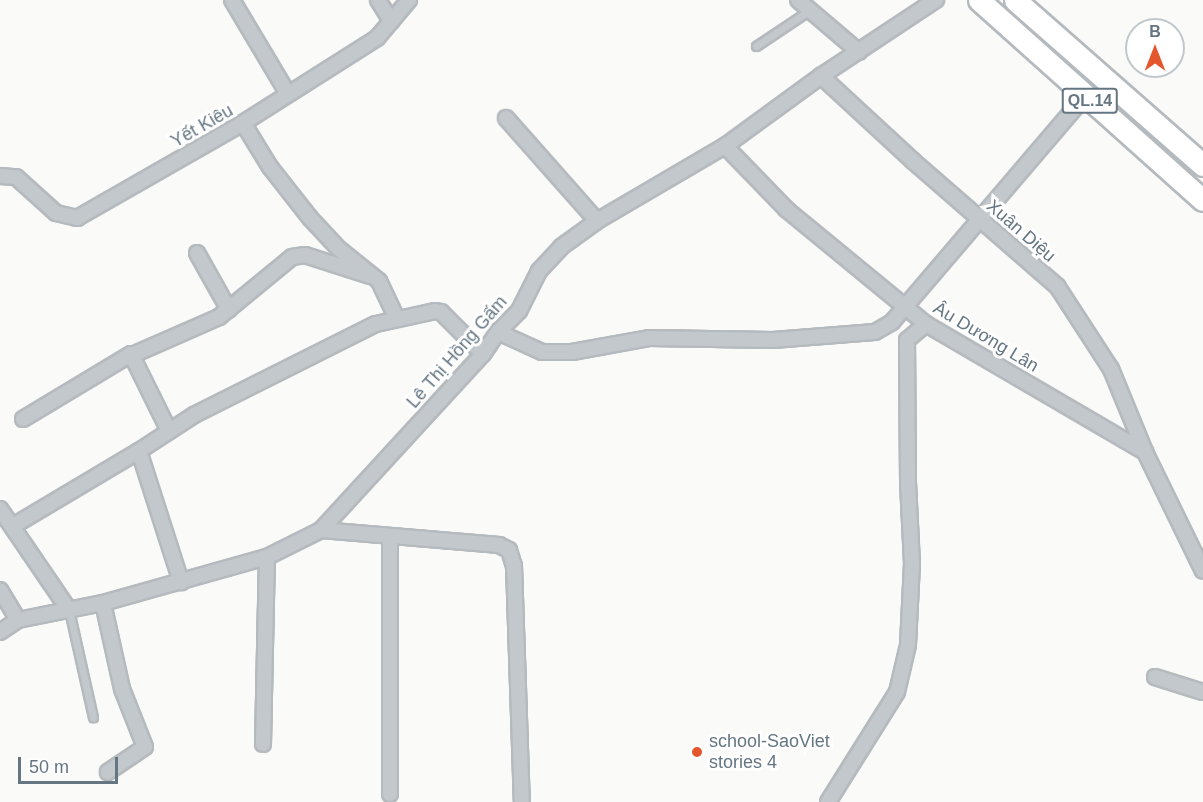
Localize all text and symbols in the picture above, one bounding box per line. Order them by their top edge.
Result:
north arrow [1125,18,1185,78]
text: B [1149,23,1161,40]
road number: QL.14 [1062,88,1118,114]
street label: Yết Kiêu [167,100,237,152]
street label: Xuân Diệu [982,195,1060,267]
street label: Lê Thị Hồng Gấm [402,291,512,413]
street label: Âu Dương Lân [929,297,1043,377]
place label: school-SaoViet stories 4 [709,731,830,774]
scale bar [21,745,122,783]
marker: school-SaoViet stories 4 [690,745,704,759]
text: 50 m [29,757,69,777]

